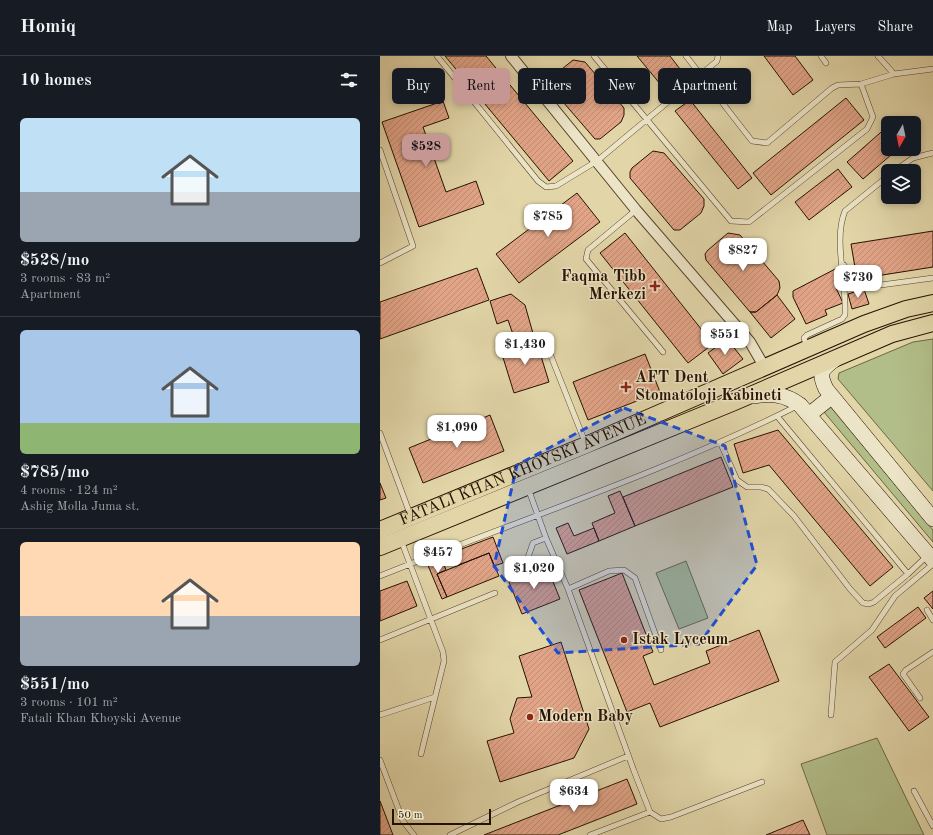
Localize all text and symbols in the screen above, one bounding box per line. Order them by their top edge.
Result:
text: Homiq [20,18,76,37]
text: Map [767,20,793,34]
text: Layers [815,20,856,34]
text: Share [878,20,913,34]
chip: Buy [392,68,445,104]
chip: Rent [453,68,510,104]
chip: Filters [518,68,586,104]
chip: New [594,68,650,104]
chip: Apartment [658,68,751,104]
icon: filters [338,69,360,91]
text: 10 homes [20,72,92,89]
north arrow [881,116,921,156]
map controls [881,116,921,204]
pin: $528 [402,134,450,168]
text: $528 [411,140,441,153]
icon: home [154,144,226,216]
button: layers [881,164,921,204]
pin: $785 [524,204,572,238]
text: $785 [533,210,563,223]
pin: $827 [719,238,767,272]
text: $827 [728,244,758,257]
text: $528/mo [20,252,89,269]
pin: $730 [834,265,882,299]
place label: Faqma Tibb Merkezi [561,269,646,303]
text: $730 [843,271,873,284]
text: 3 rooms · 83 m² [20,272,110,285]
marker: Faqma Tibb Merkezi [649,280,661,292]
text: Apartment [20,288,81,301]
pin: $551 [701,322,749,356]
text: $551 [710,328,740,341]
pin: $1,430 [492,332,558,366]
text: $1,430 [504,338,546,351]
icon: home [154,356,226,428]
place label: AFT Dent Stomatoloji Kabineti [635,370,782,404]
marker: AFT Dent Stomatoloji Kabineti [620,381,632,393]
street label: FATALI KHAN KHOYSKI AVENUE [397,412,649,529]
pin: $1,090 [424,415,490,449]
text: $1,090 [436,421,478,434]
text: $785/mo [20,464,89,481]
text: 4 rooms · 124 m² [20,484,118,497]
text: Ashig Molla Juma st. [20,500,139,513]
pin: $457 [414,540,462,574]
text: $457 [423,546,453,559]
pin: $1,020 [501,556,567,590]
text: $1,020 [513,562,555,575]
icon: home [154,568,226,640]
place label: Istak Lyceum [632,632,728,648]
marker: Istak Lyceum [619,635,629,645]
text: $551/mo [20,676,89,693]
text: 3 rooms · 101 m² [20,696,118,709]
place label: Modern Baby [538,709,633,725]
text: Fatali Khan Khoyski Avenue [20,712,181,725]
marker: Modern Baby [525,712,535,722]
pin: $634 [550,779,598,813]
text: $634 [559,785,589,798]
scale bar [392,807,491,826]
text: 50 m [398,810,423,821]

